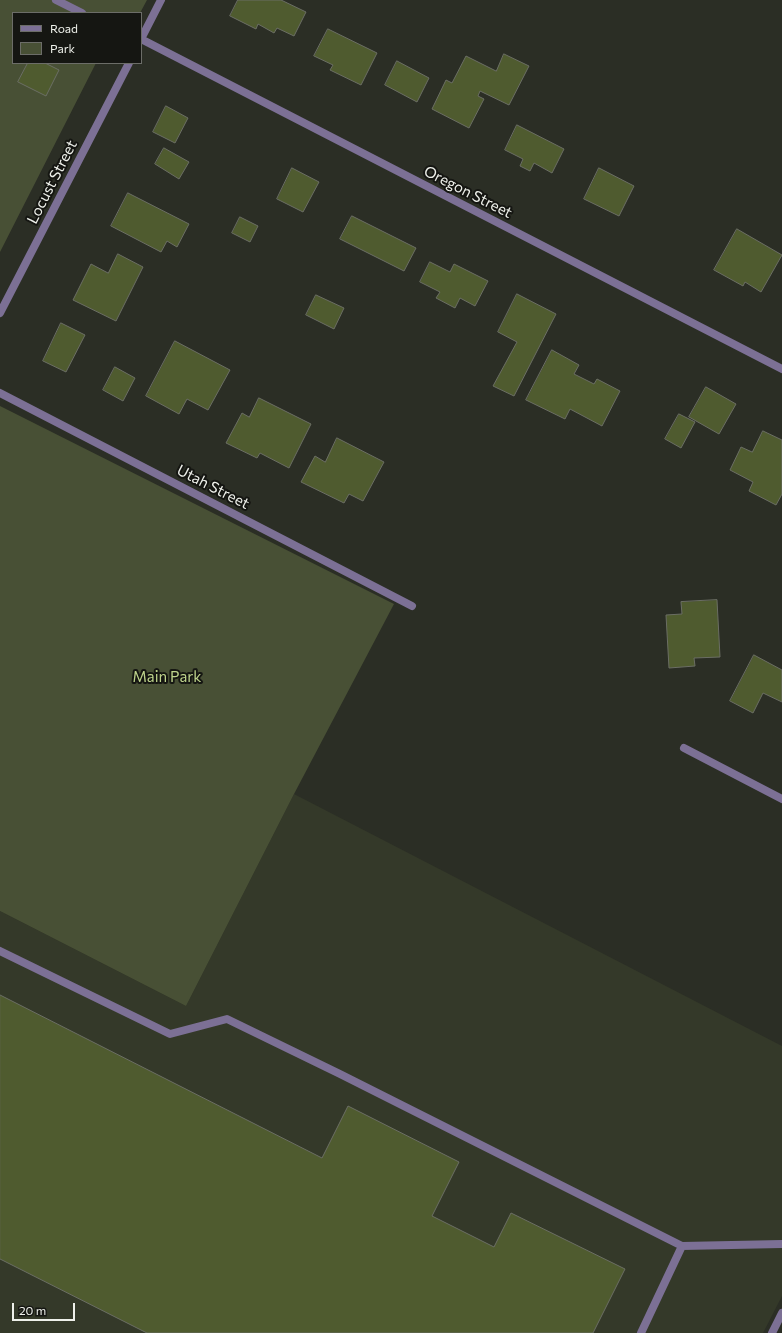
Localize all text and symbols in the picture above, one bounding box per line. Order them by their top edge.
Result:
legend [12,12,142,64]
text: Road [50,21,78,35]
text: Park [50,41,75,55]
street label: Locust Street [23,137,81,227]
street label: Oregon Street [421,162,515,222]
street label: Utah Street [174,461,252,513]
park label: Main Park [133,668,201,686]
scale bar [14,1295,77,1321]
text: 20 m [19,1303,46,1317]

